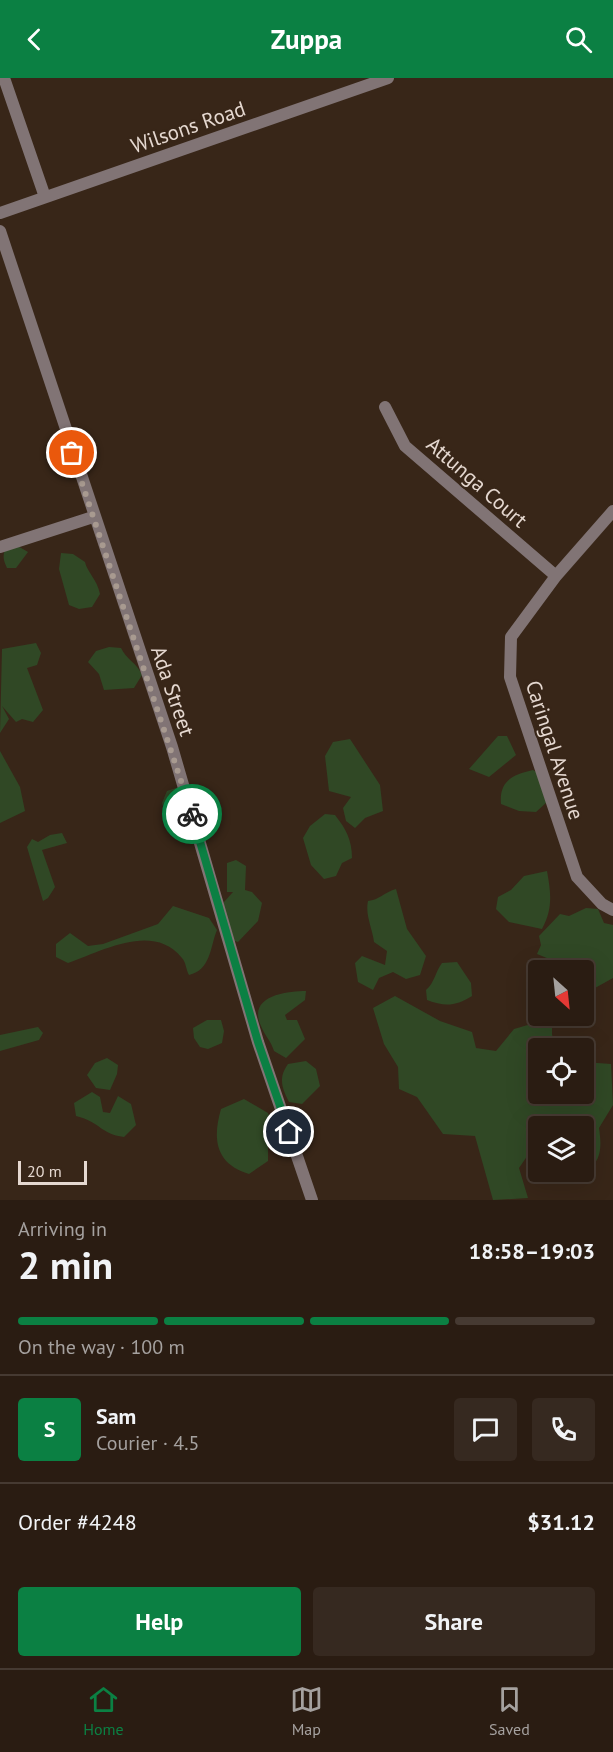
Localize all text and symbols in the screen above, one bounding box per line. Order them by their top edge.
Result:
text: Zuppa [271,22,342,56]
icon: back [18,23,51,56]
icon: search [562,23,595,56]
street label: Wilsons Road [127,95,249,159]
pin [46,427,97,478]
street label: Attunga Court [421,431,533,533]
icon: bag [55,436,88,469]
street label: Ada Street [145,643,201,739]
street label: Caringal Avenue [520,677,590,823]
courier [162,784,222,844]
icon: bike [176,798,209,831]
north arrow [528,960,594,1026]
map controls [528,960,594,1182]
button: locate [528,1038,594,1104]
pin [263,1106,314,1157]
icon: home [272,1115,305,1148]
button: layers [528,1116,594,1182]
scale bar [18,1158,87,1186]
text: 20 m [27,1161,62,1181]
text: Arriving in [18,1216,107,1242]
text: 18:58–19:03 [469,1237,595,1265]
text: 2 min [18,1239,113,1290]
text: On the way · 100 m [18,1334,185,1360]
button: chat [454,1398,517,1461]
button: phone [532,1398,595,1461]
text: Sam [96,1402,136,1430]
text: S [44,1415,55,1443]
text: Courier · 4.5 [96,1430,199,1456]
text: Order #4248 [18,1508,137,1536]
text: $31.12 [527,1508,595,1536]
button: Help [18,1587,301,1656]
button: Share [313,1587,595,1656]
tab: Home [83,1683,124,1739]
tab: Map [290,1683,323,1739]
tab: Saved [489,1683,530,1739]

